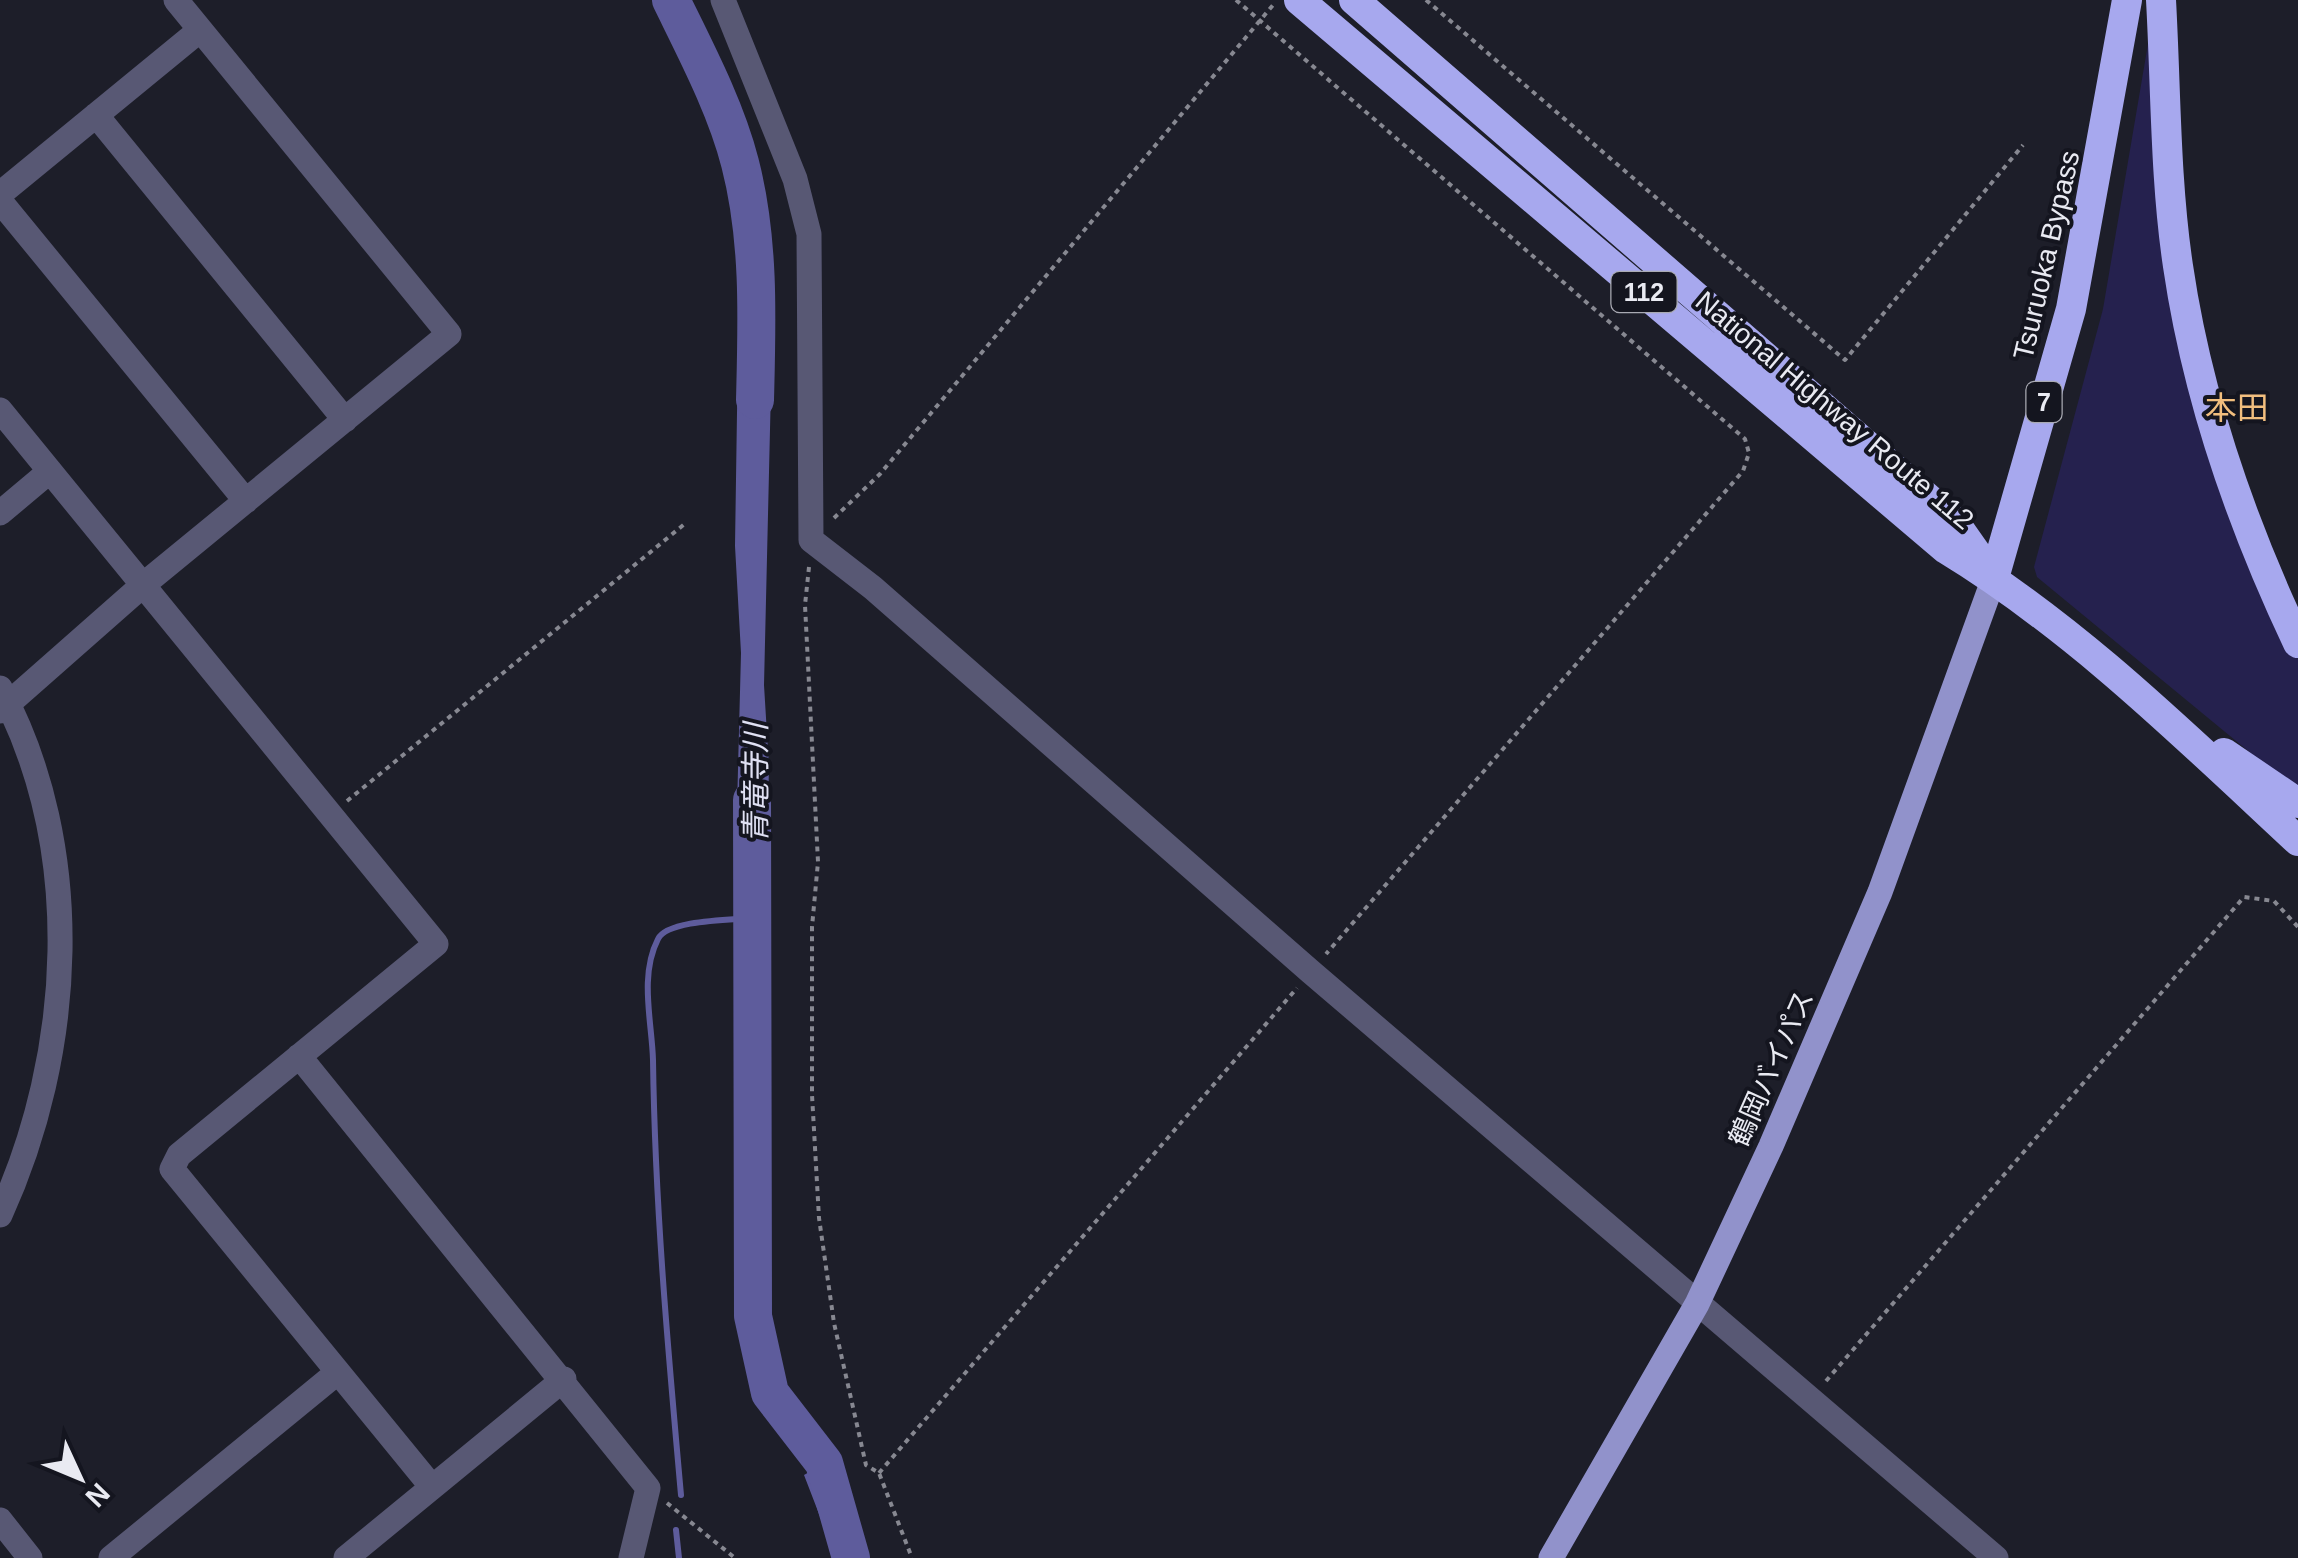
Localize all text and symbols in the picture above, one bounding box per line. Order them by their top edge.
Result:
street label: Tsuruoka Bypass [2007,148,2086,362]
road number: 112 [1612,272,1676,312]
street label: National Highway Route 112 [1690,285,1980,536]
road number: 7 [2026,382,2062,422]
district label: 本田 [2205,390,2269,426]
water label: 青竜寺川 [739,720,772,843]
street label: 鶴岡バイパス [1723,985,1820,1151]
north arrow [30,1428,130,1528]
text: N [79,1477,116,1513]

